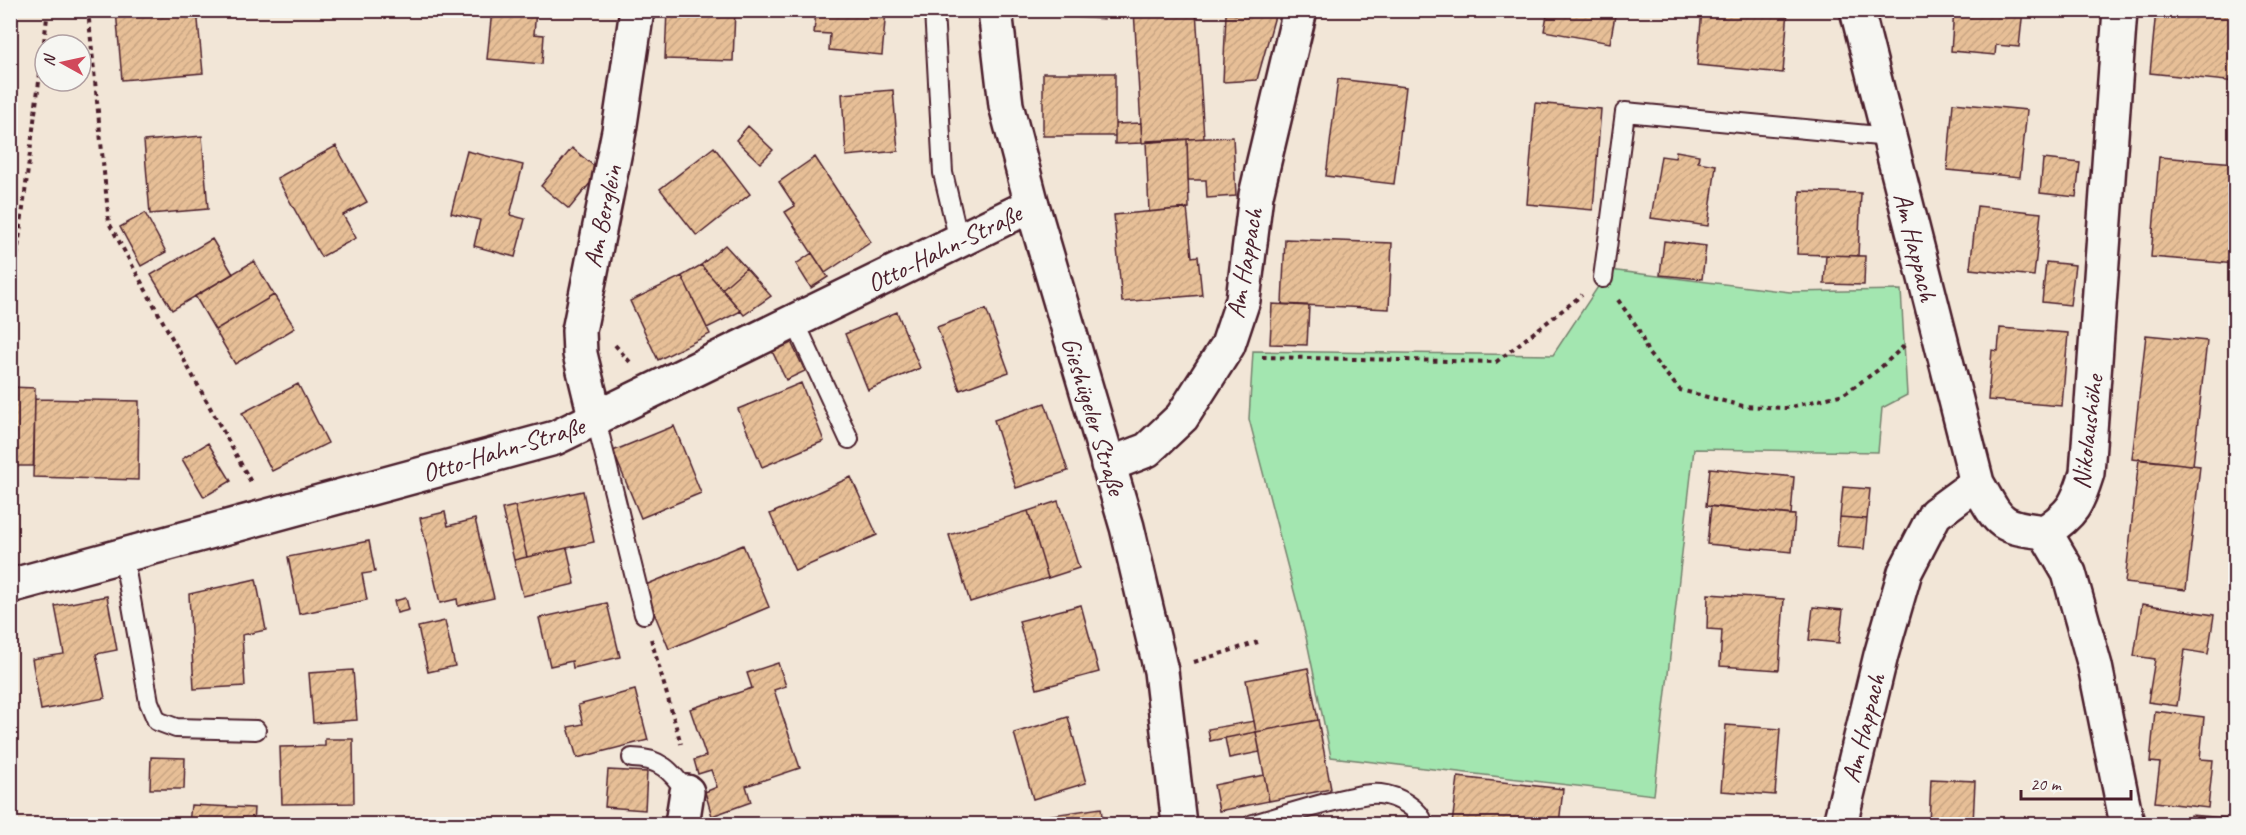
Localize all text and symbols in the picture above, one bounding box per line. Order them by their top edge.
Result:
north arrow [33,33,93,93]
text: N [39,52,60,67]
street label: Am Berglein [576,162,629,270]
street label: Am Happach [1886,189,1945,306]
street label: Otto-Hahn-Straße [862,196,1029,300]
street label: Am Happach [1219,204,1271,321]
street label: Gieshügeler Straße [1054,333,1134,501]
street label: Nikolaushöhe [2064,370,2111,491]
street label: Otto-Hahn-Straße [418,408,591,490]
street label: Am Happach [1834,669,1893,786]
scale bar [2021,763,2130,801]
text: 20 m [2030,773,2063,795]

